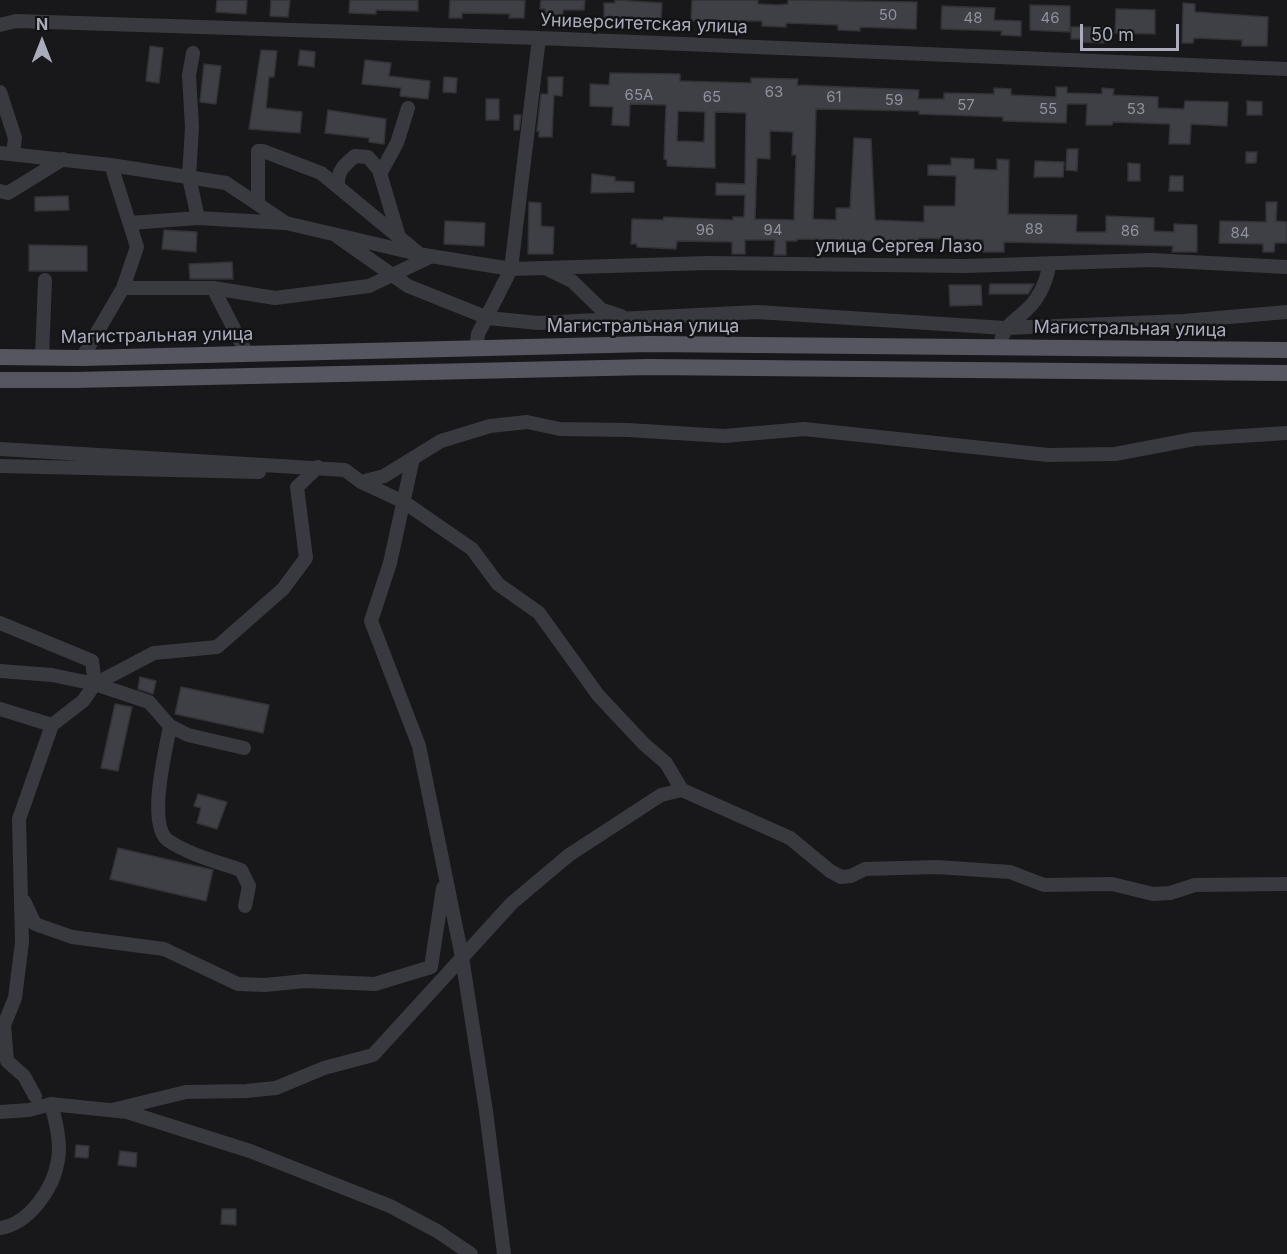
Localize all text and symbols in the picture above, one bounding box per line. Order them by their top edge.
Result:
house number: 50 [879,6,897,24]
house number: 48 [964,9,982,27]
house number: 46 [1041,9,1059,27]
street label: Университетская улица [540,10,748,38]
north arrow [12,12,72,72]
scale bar [1083,12,1182,50]
text: N [36,14,48,34]
text: 50 m [1091,24,1134,45]
house number: 63 [765,83,783,101]
house number: 65А [625,86,653,104]
house number: 65 [703,88,721,106]
house number: 61 [826,88,842,106]
house number: 59 [885,91,903,109]
house number: 57 [957,96,975,114]
house number: 55 [1039,100,1057,118]
house number: 53 [1127,100,1145,118]
house number: 88 [1025,220,1043,238]
house number: 96 [696,221,714,239]
house number: 94 [764,221,782,239]
house number: 86 [1121,222,1139,240]
house number: 84 [1231,224,1249,242]
street label: улица Сергея Лазо [815,236,983,258]
street label: Магистральная улица [547,316,739,338]
street label: Магистральная улица [1033,317,1227,341]
street label: Магистральная улица [60,324,254,348]

